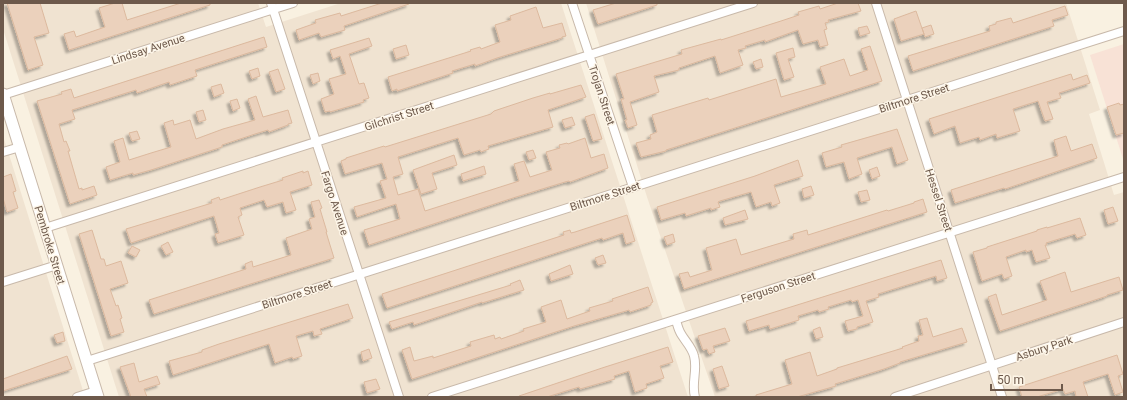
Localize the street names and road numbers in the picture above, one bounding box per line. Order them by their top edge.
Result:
street label: Lindsay Avenue [110,31,187,67]
street label: Trojan Street [586,63,617,127]
street label: Biltmore Street [877,81,951,116]
street label: Gilchrist Street [363,99,436,134]
street label: Hessel Street [922,167,955,234]
street label: Fargo Avenue [318,169,351,237]
street label: Biltmore Street [568,179,642,214]
street label: Pembroke Street [31,204,68,286]
street label: Ferguson Street [739,269,817,306]
street label: Biltmore Street [260,277,334,312]
street label: Asbury Park [1014,333,1075,364]

